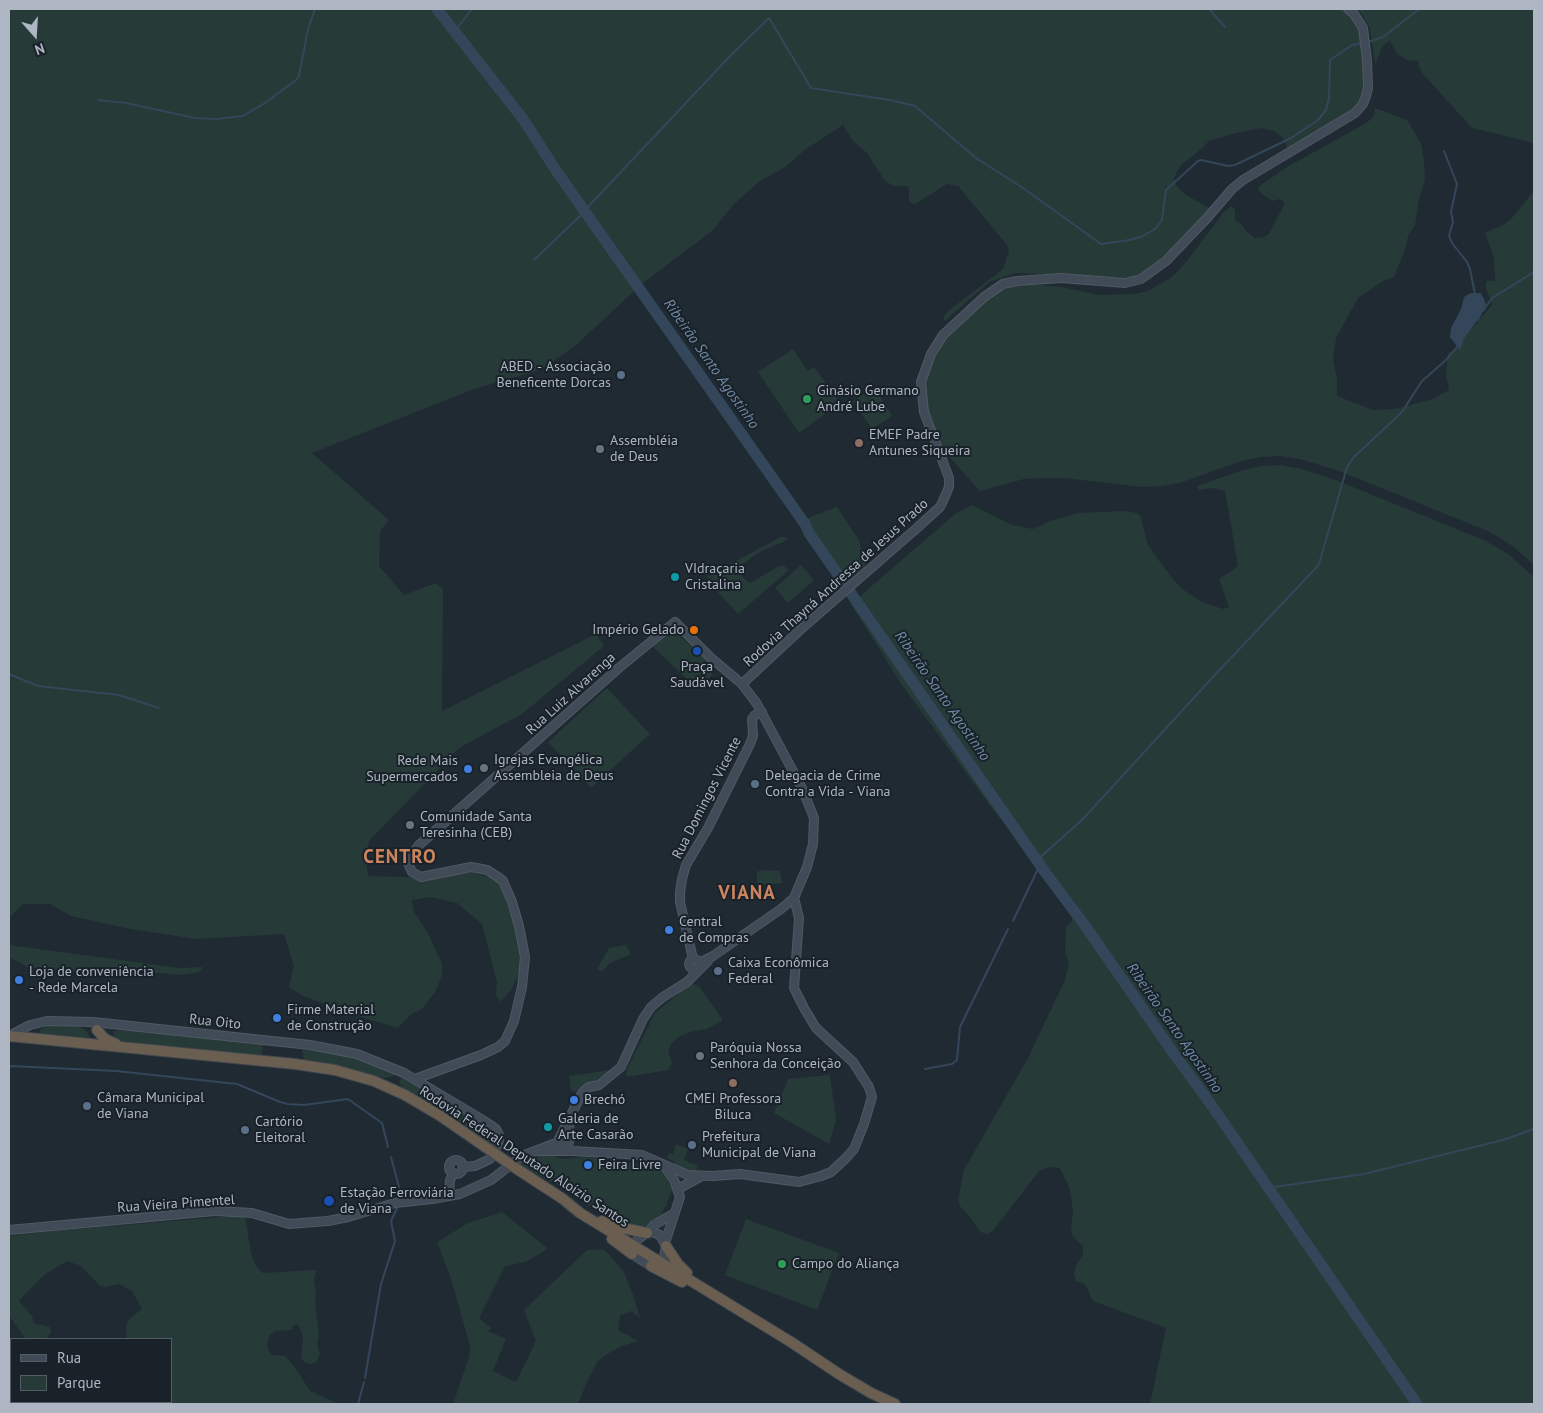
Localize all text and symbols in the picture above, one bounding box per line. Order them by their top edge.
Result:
north arrow [10,10,60,60]
text: N [33,39,47,59]
water label: Ribeirão Santo Agostinho [659,296,763,432]
place label: ABED - Associação Beneficente Dorcas [497,359,611,392]
marker: ABED - Associação Beneficente Dorcas [615,369,627,381]
place label: Ginásio Germano André Lube [817,383,919,416]
marker: Ginásio Germano André Lube [801,393,813,405]
place label: EMEF Padre Antunes Siqueira [869,427,970,460]
place label: Assembléia de Deus [610,433,678,466]
marker: EMEF Padre Antunes Siqueira [853,437,865,449]
marker: Assembléia de Deus [594,443,606,455]
street label: Rodovia Thayná Andressa de Jesus Prado [740,495,932,671]
place label: VIdraçaria Cristalina [685,561,745,594]
marker: VIdraçaria Cristalina [669,571,681,583]
place label: Império Gelado [592,622,684,638]
marker: Império Gelado [688,624,700,636]
water label: Ribeirão Santo Agostinho [890,628,994,764]
marker: Praça Saudável [691,645,703,657]
street label: Rua Luiz Alvarenga [523,649,619,739]
place label: Praça Saudável [670,659,724,692]
street label: Rua Domingos Vicente [669,734,745,862]
place label: Igrejas Evangélica Assembleia de Deus [494,752,614,784]
place label: Rede Mais Supermercados [366,753,458,786]
marker: Igrejas Evangélica Assembleia de Deus [478,762,490,774]
marker: Rede Mais Supermercados [462,763,474,775]
place label: Delegacia de Crime Contra a Vida - Viana [765,768,890,800]
marker: Delegacia de Crime Contra a Vida - Viana [749,778,761,790]
place label: Comunidade Santa Teresinha (CEB) [420,809,532,842]
marker: Comunidade Santa Teresinha (CEB) [404,819,416,831]
district label: CENTRO [363,847,437,869]
district label: VIANA [718,883,776,905]
place label: Central de Compras [679,914,749,946]
marker: Central de Compras [663,924,675,936]
place label: Caixa Econômica Federal [728,955,829,988]
water label: Ribeirão Santo Agostinho [1122,960,1226,1096]
place label: Loja de conveniência - Rede Marcela [29,964,154,996]
marker: Caixa Econômica Federal [712,965,724,977]
marker: Loja de conveniência - Rede Marcela [13,974,25,986]
place label: Firme Material de Construção [287,1002,374,1034]
street label: Rua Oito [188,1011,242,1033]
marker: Firme Material de Construção [271,1012,283,1024]
place label: Paróquia Nossa Senhora da Conceição [710,1040,841,1072]
marker: Paróquia Nossa Senhora da Conceição [694,1050,706,1062]
marker: CMEI Professora Biluca [727,1077,739,1089]
street label: Rodovia Federal Deputado Aloízio Santos [416,1083,632,1231]
place label: Câmara Municipal de Viana [97,1090,204,1122]
place label: CMEI Professora Biluca [685,1091,781,1124]
place label: Brechó [584,1092,625,1108]
marker: Brechó [568,1094,580,1106]
marker: Câmara Municipal de Viana [81,1100,93,1112]
place label: Galeria de Arte Casarão [558,1111,634,1144]
place label: Cartório Eleitoral [255,1114,305,1146]
marker: Galeria de Arte Casarão [542,1121,554,1133]
marker: Cartório Eleitoral [239,1124,251,1136]
place label: Prefeitura Municipal de Viana [702,1129,816,1162]
marker: Prefeitura Municipal de Viana [686,1139,698,1151]
place label: Feira Livre [598,1157,661,1173]
marker: Feira Livre [582,1159,594,1171]
place label: Estação Ferroviária de Viana [340,1185,454,1218]
street label: Rua Vieira Pimentel [117,1192,235,1216]
marker: Estação Ferroviária de Viana [322,1194,336,1208]
place label: Campo do Aliança [792,1256,900,1272]
marker: Campo do Aliança [776,1258,788,1270]
legend [10,1338,172,1403]
text: Rua [57,1348,81,1367]
text: Parque [57,1373,101,1392]

